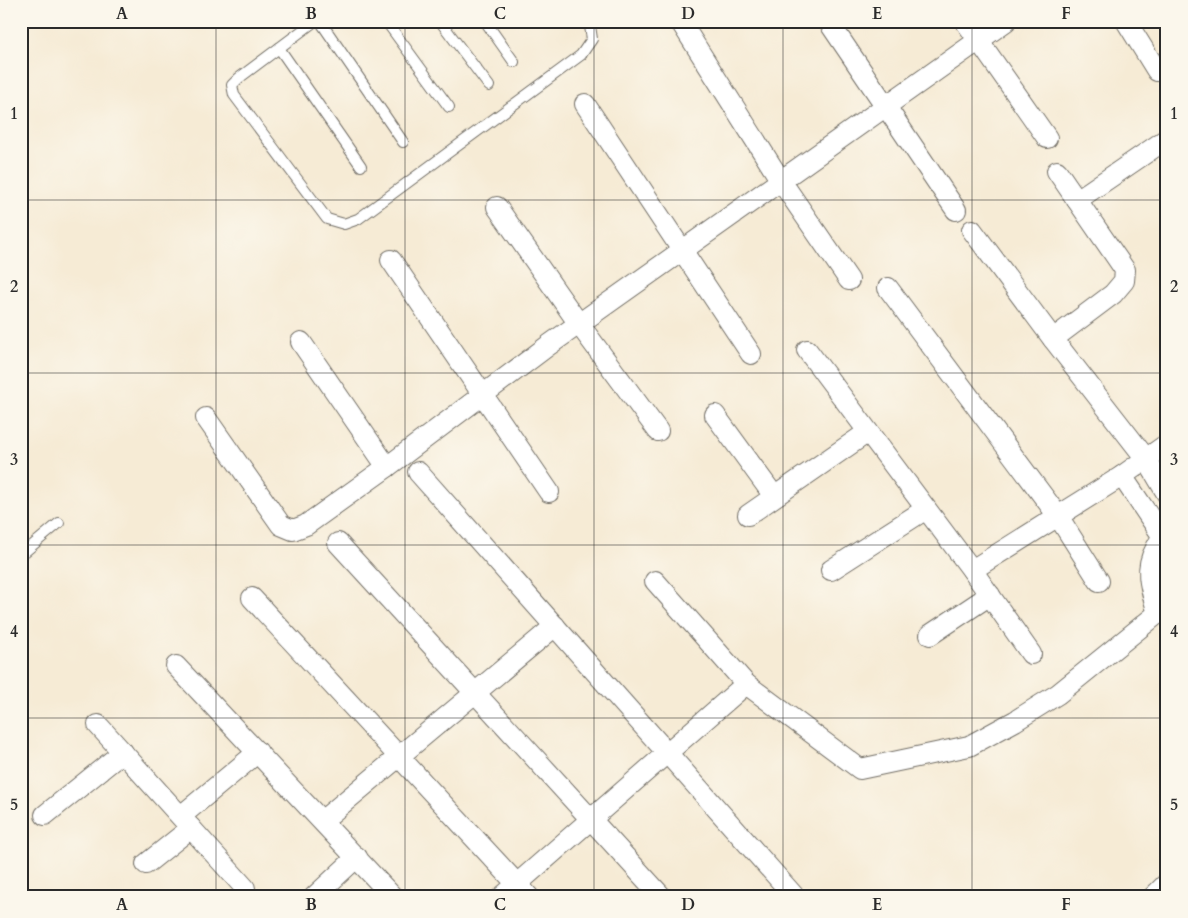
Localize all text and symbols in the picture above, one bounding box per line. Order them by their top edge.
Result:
text: A [116,3,128,25]
text: B [305,3,317,25]
text: C [494,3,506,25]
text: D [681,3,695,25]
text: E [872,3,882,25]
text: F [1061,3,1071,25]
text: 1 [10,103,18,125]
text: 1 [1170,103,1178,125]
text: 2 [10,276,18,298]
text: 2 [1170,276,1178,298]
text: 3 [10,449,18,471]
text: 3 [1170,449,1178,471]
text: 4 [10,621,18,643]
text: 4 [1170,621,1178,643]
text: 5 [10,794,18,816]
text: 5 [1170,794,1178,816]
text: A [116,894,128,916]
text: B [305,894,317,916]
text: C [494,894,506,916]
text: D [681,894,695,916]
text: E [872,894,882,916]
text: F [1061,894,1071,916]

